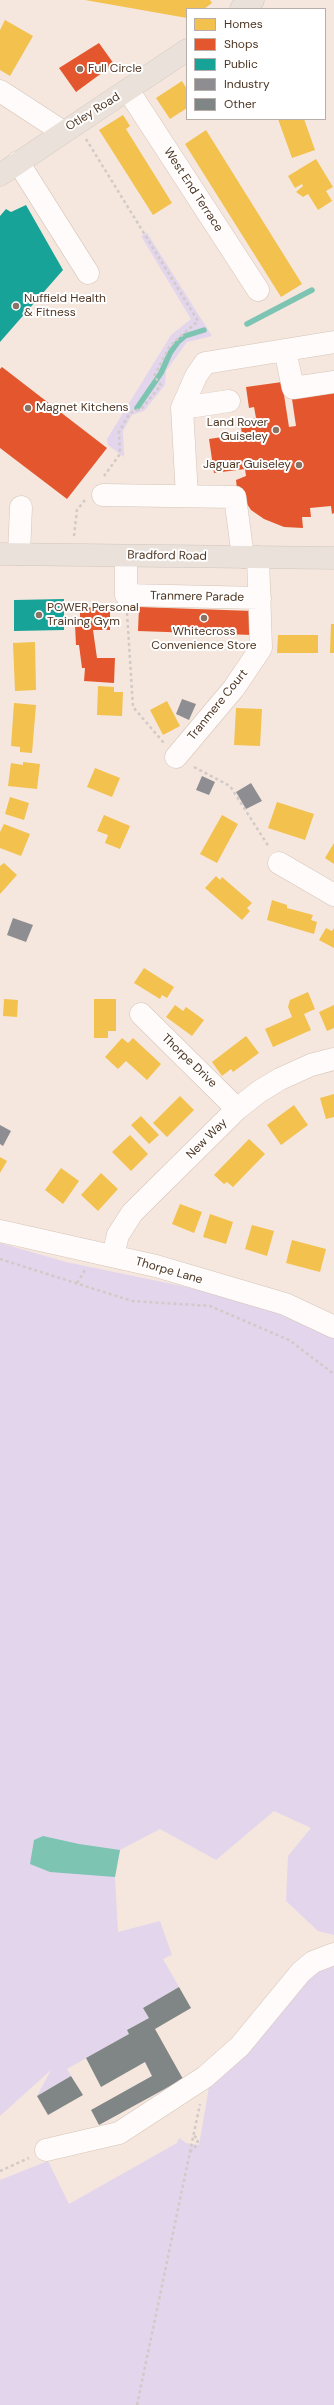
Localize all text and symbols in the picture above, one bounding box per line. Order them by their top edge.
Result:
legend [186,8,326,120]
text: Homes [224,16,263,32]
text: Shops [224,36,259,52]
text: Public [224,56,258,72]
place label: Full Circle [88,62,142,76]
marker: Full Circle [75,64,85,74]
text: Industry [224,76,270,92]
street label: Otley Road [63,90,123,134]
text: Other [224,96,256,112]
street label: West End Terrace [160,145,226,235]
place label: Nuffield Health & Fitness [24,292,106,320]
marker: Nuffield Health & Fitness [11,301,21,311]
place label: Magnet Kitchens [36,401,129,415]
marker: Magnet Kitchens [23,403,33,413]
place label: Land Rover Guiseley [207,416,268,444]
marker: Land Rover Guiseley [271,425,281,435]
place label: Jaguar Guiseley [203,458,291,472]
marker: Jaguar Guiseley [294,460,304,470]
street label: Bradford Road [127,548,207,564]
street label: Tranmere Parade [150,589,244,605]
place label: POWER Personal Training Gym [47,601,139,629]
marker: POWER Personal Training Gym [34,610,44,620]
marker: Whitecross Convenience Store [199,613,209,623]
place label: Whitecross Convenience Store [151,625,257,653]
street label: Tranmere Court [185,667,251,743]
street label: Thorpe Drive [158,1031,220,1091]
street label: New Way [184,1116,230,1162]
street label: Thorpe Lane [134,1255,204,1287]

